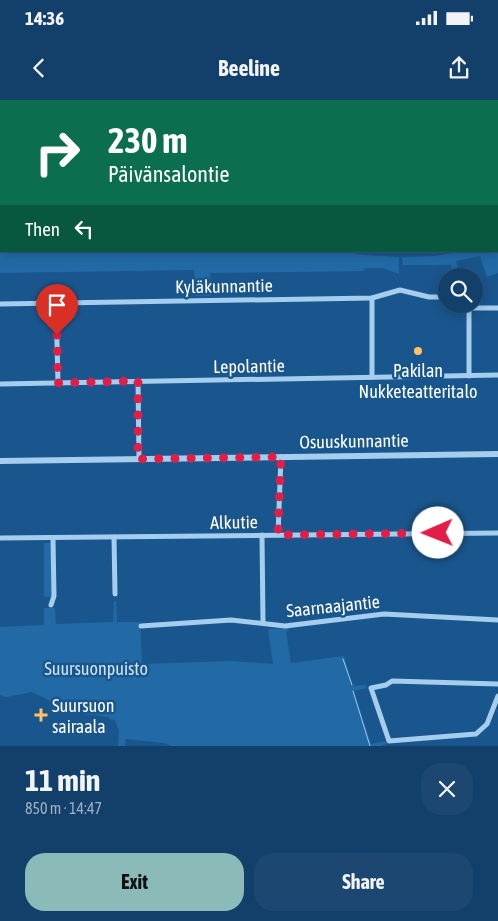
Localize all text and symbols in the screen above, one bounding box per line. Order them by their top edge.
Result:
text: 14:36 [25,7,64,29]
icon: back [25,54,53,82]
icon: share [445,54,473,82]
text: Beeline [218,55,280,81]
icon: right [25,120,90,185]
text: 230 m [108,120,187,160]
text: Päivänsalontie [108,161,229,187]
icon: left [70,215,98,243]
text: Then [25,218,60,240]
map controls [438,268,483,313]
button: search [438,268,483,313]
street label: Kyläkunnantie [175,275,273,297]
pin [36,284,78,335]
icon: arrive [43,291,71,319]
marker: Pakilan Nukketeatteritalo [412,345,424,357]
street label: Lepolantie [213,355,285,377]
place label: Pakilan Nukketeatteritalo [359,360,477,402]
street label: Osuuskunnantie [299,430,409,452]
position arrow [411,506,463,558]
street label: Alkutie [210,511,258,533]
street label: Saarnaajantie [285,591,381,621]
park label: Suursuonpuisto [44,658,148,679]
place label: Suursuon sairaala [52,695,115,737]
marker: Suursuon sairaala [34,708,48,722]
text: 11 min [25,763,100,797]
button: close [421,763,473,815]
text: 850 m · 14:47 [25,799,102,817]
button: Exit [25,853,244,911]
button: Share [254,853,473,911]

